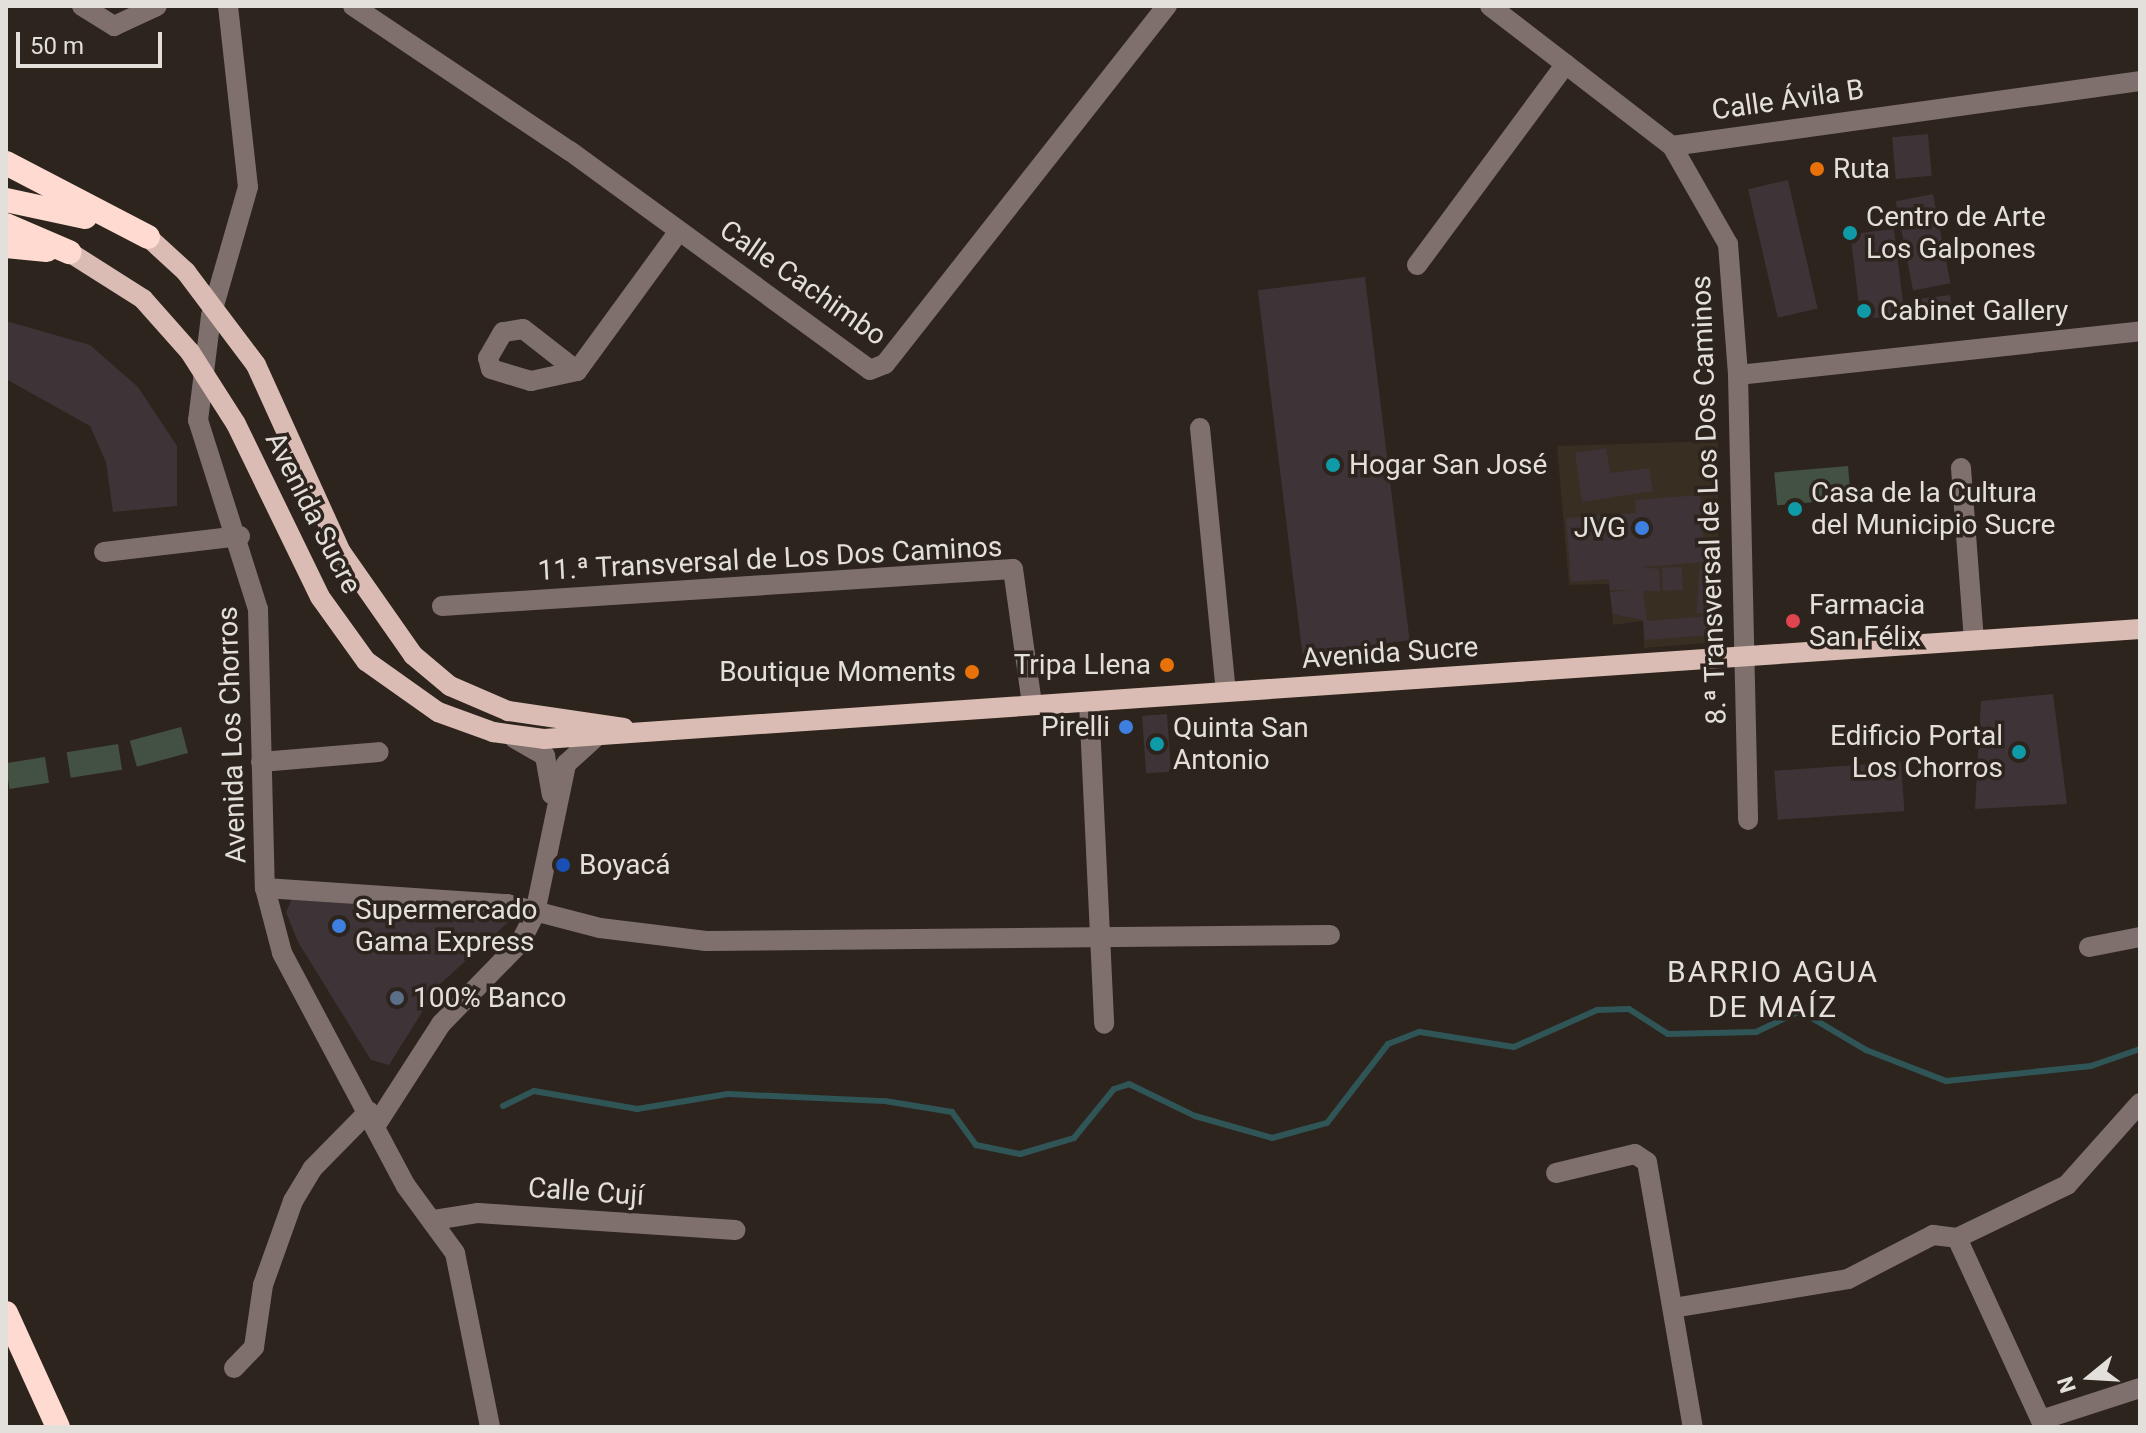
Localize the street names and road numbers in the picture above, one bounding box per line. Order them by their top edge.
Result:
street label: Calle Ávila B [1710,73,1866,127]
street label: Calle Cachimbo [713,213,893,353]
street label: 8.ª Transversal de Los Dos Caminos [1684,275,1734,725]
street label: Avenida Sucre [258,427,368,599]
street label: 11.ª Transversal de Los Dos Caminos [537,530,1003,588]
street label: Avenida Los Chorros [211,606,253,864]
street label: Avenida Sucre [1301,630,1479,676]
street label: Calle Cují [527,1171,645,1213]

